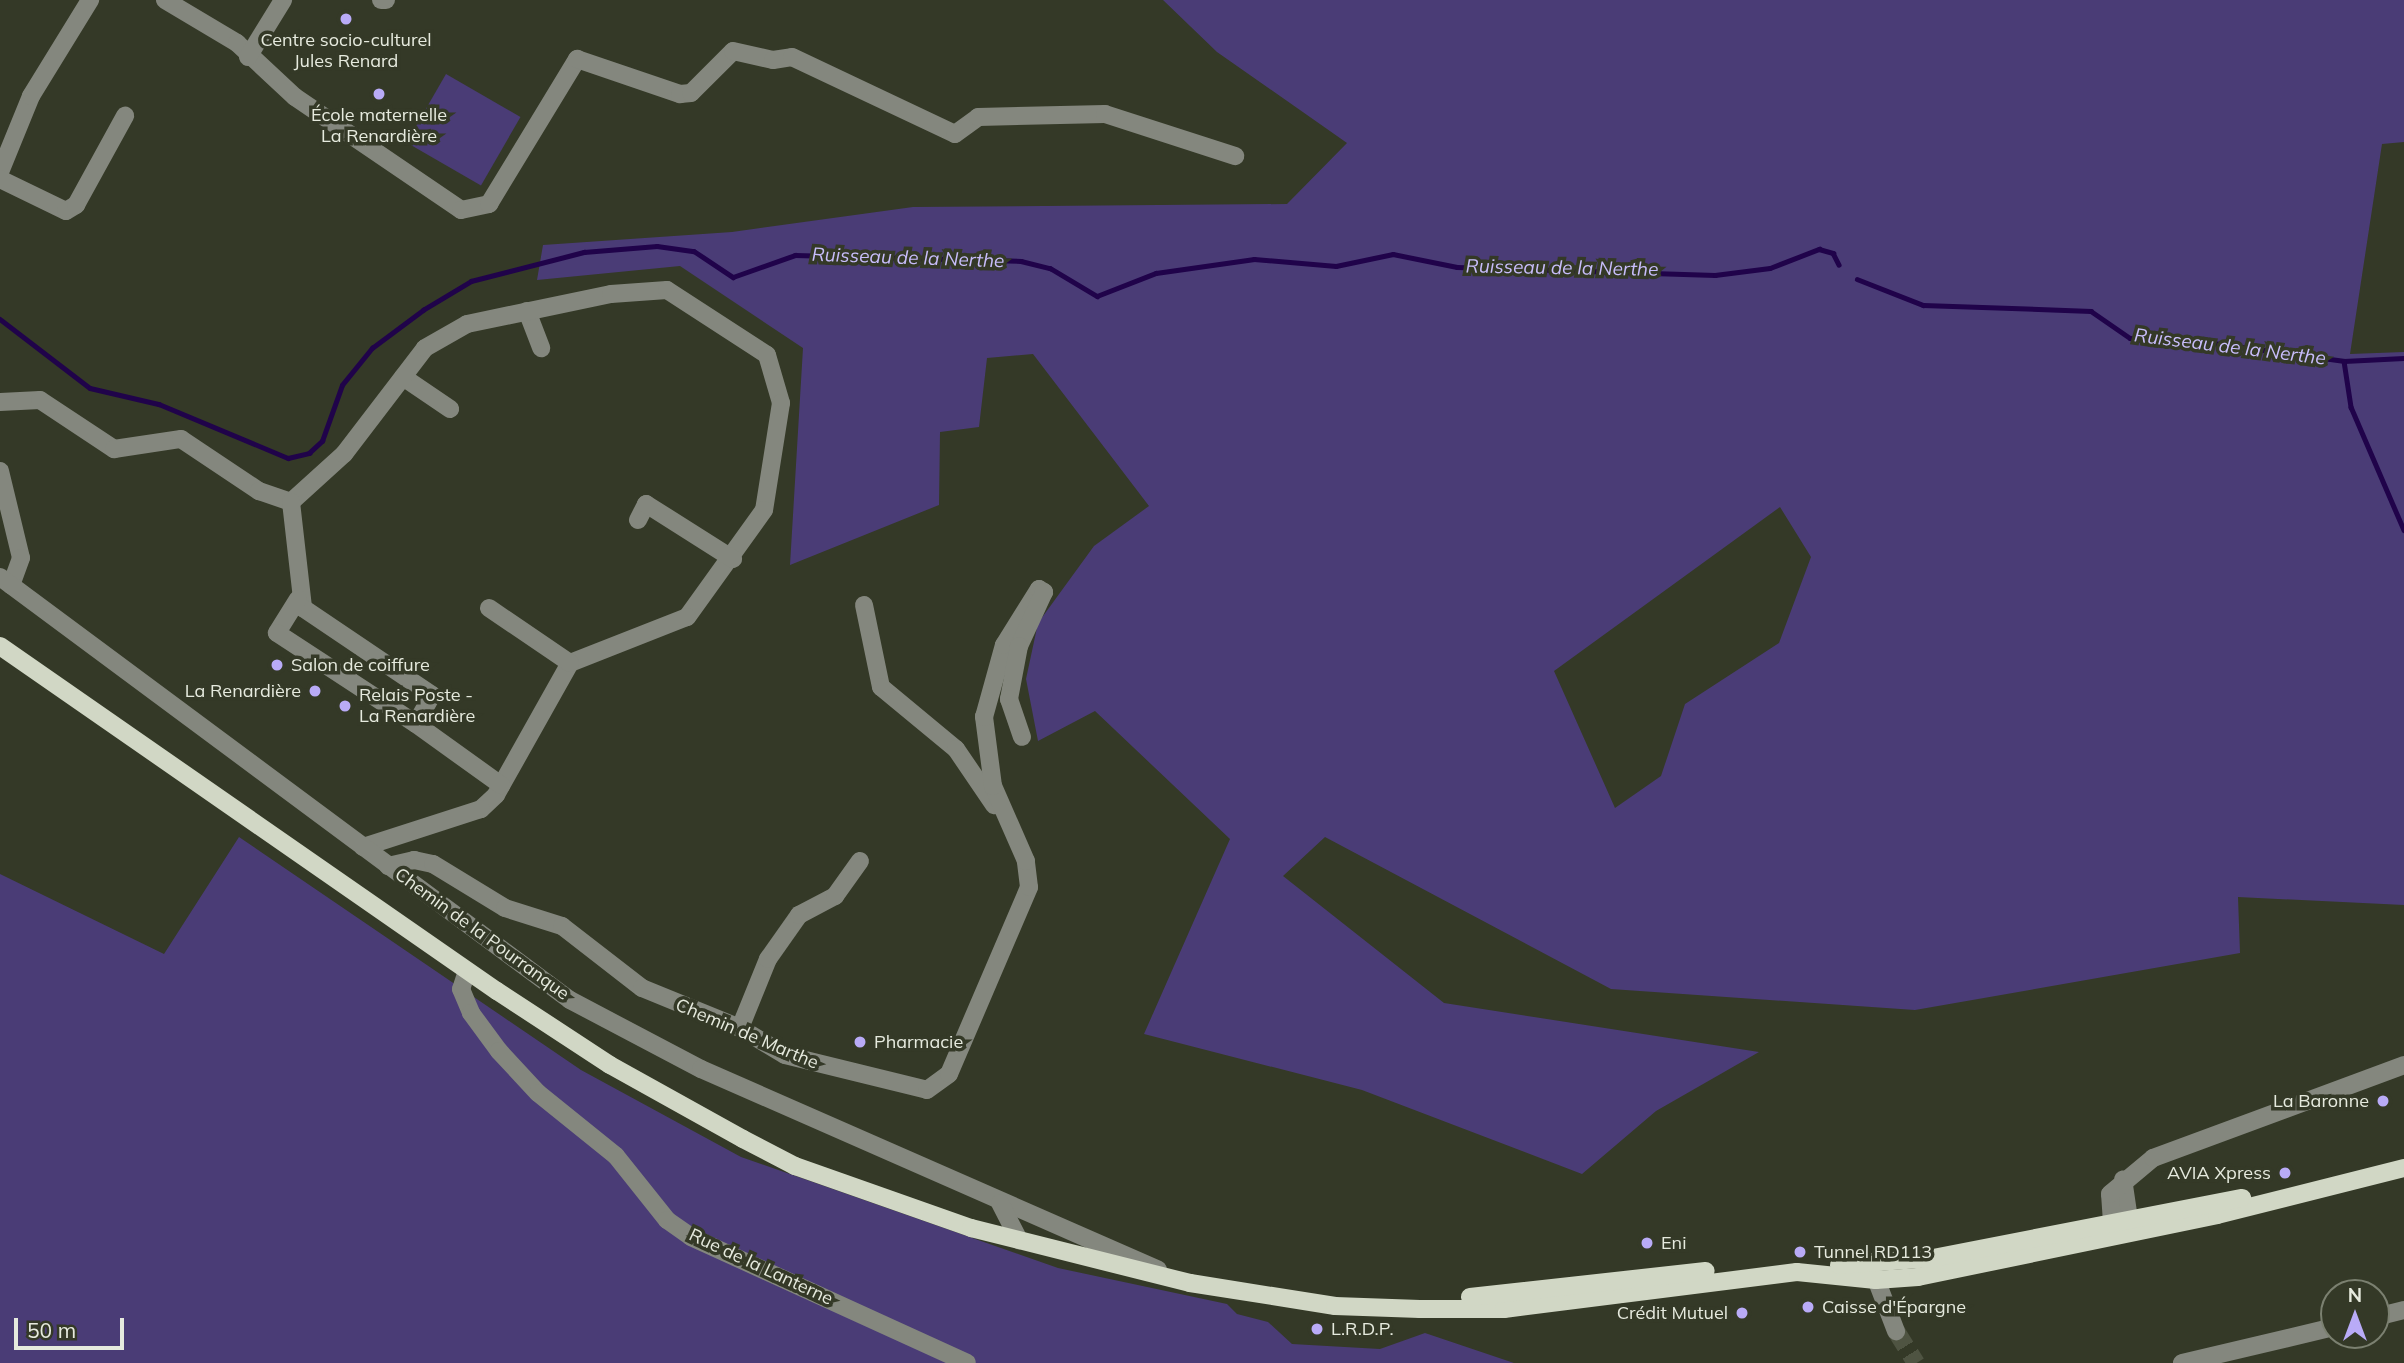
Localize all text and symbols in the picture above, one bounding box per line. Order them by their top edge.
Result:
marker: Centre socio-culturel Jules Renard [338,11,354,27]
place label: Centre socio-culturel Jules Renard [261,30,431,72]
marker: École maternelle La Renardière [371,86,387,102]
place label: École maternelle La Renardière [311,105,447,148]
water label: Ruisseau de la Nerthe [811,243,1005,273]
water label: Ruisseau de la Nerthe [1465,255,1659,281]
water label: Ruisseau de la Nerthe [2133,324,2327,370]
place label: Salon de coiffure [291,654,430,676]
marker: Salon de coiffure [269,657,285,673]
place label: La Renardière [185,680,301,702]
marker: La Renardière [307,683,323,699]
place label: Relais Poste - La Renardière [359,685,475,728]
marker: Relais Poste - La Renardière [337,698,353,714]
street label: Chemin de la Pourranque [391,863,573,1005]
street label: Chemin de Marthe [672,994,822,1074]
place label: Pharmacie [874,1031,963,1053]
marker: Pharmacie [852,1034,868,1050]
place label: La Baronne [2273,1090,2369,1112]
marker: La Baronne [2375,1093,2391,1109]
place label: AVIA Xpress [2167,1162,2271,1184]
marker: AVIA Xpress [2277,1165,2293,1181]
street label: Rue de la Lanterne [686,1224,836,1310]
place label: Eni [1661,1232,1686,1254]
marker: Eni [1639,1235,1655,1251]
place label: Tunnel RD113 [1814,1241,1932,1263]
marker: Tunnel RD113 [1792,1244,1808,1260]
north arrow [2320,1279,2390,1349]
text: N [2348,1283,2362,1307]
place label: Caisse d'Épargne [1822,1296,1966,1318]
marker: Caisse d'Épargne [1800,1299,1816,1315]
place label: Crédit Mutuel [1617,1302,1728,1324]
scale bar [18,1304,128,1348]
marker: Crédit Mutuel [1734,1305,1750,1321]
text: 50 m [27,1317,76,1343]
place label: L.R.D.P. [1331,1318,1394,1340]
marker: L.R.D.P. [1309,1321,1325,1337]

